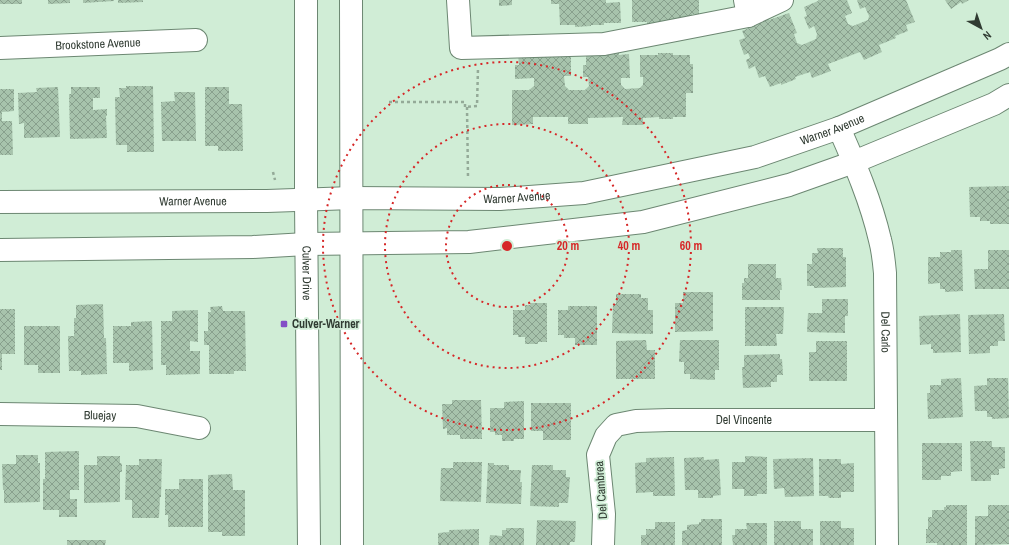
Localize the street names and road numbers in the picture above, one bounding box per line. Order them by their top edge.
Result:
street label: Brookstone Avenue [55,34,141,54]
street label: Warner Avenue [798,110,867,149]
street label: Warner Avenue [483,187,551,207]
street label: Warner Avenue [159,193,227,209]
street label: Culver Drive [298,246,315,300]
street label: Del Carlo [877,312,894,353]
street label: Bluejay [84,407,116,424]
street label: Del Vincente [716,412,772,428]
street label: Del Cambrea [591,460,611,519]

